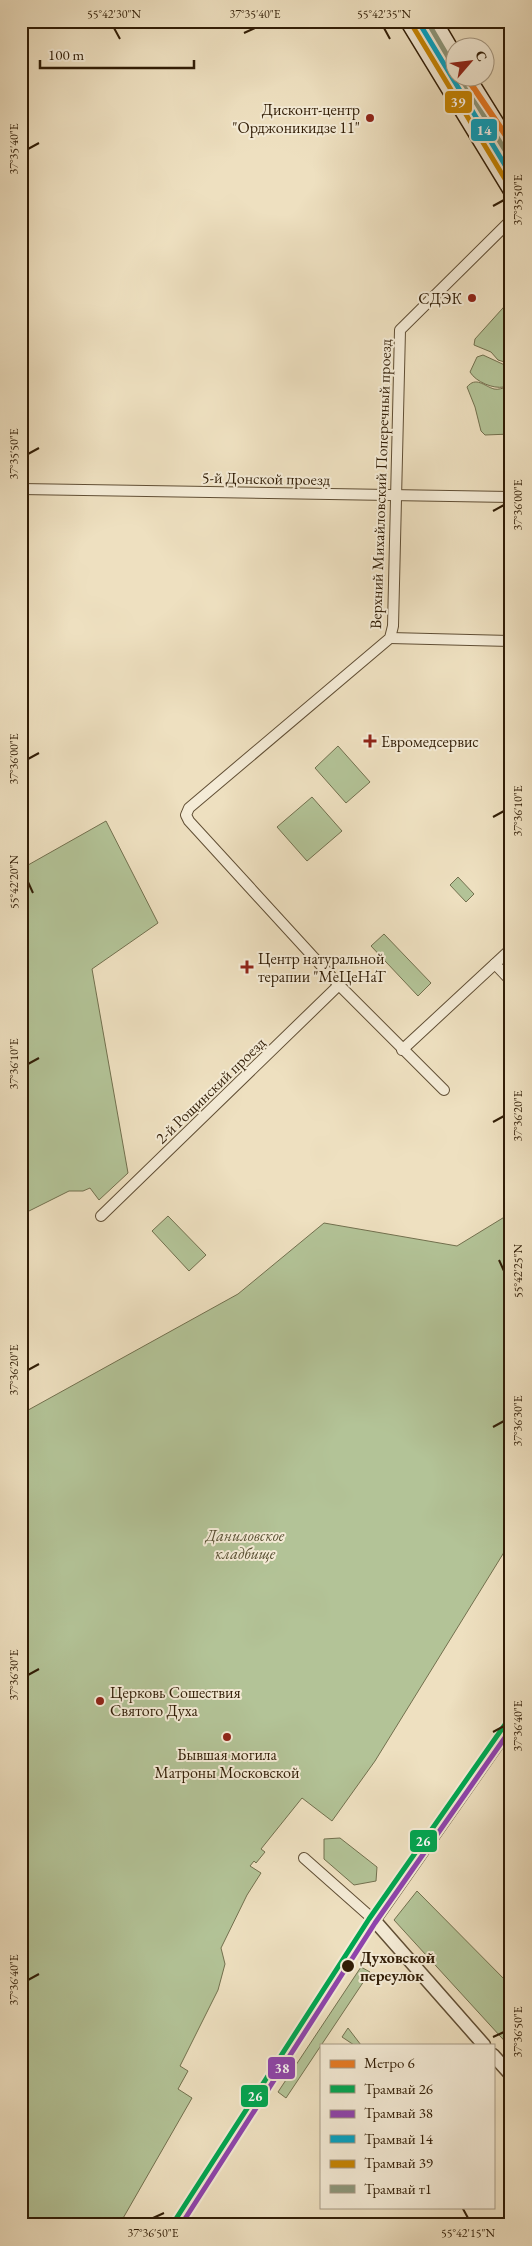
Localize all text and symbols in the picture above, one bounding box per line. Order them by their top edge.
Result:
text: 55°42'30"N [87,6,141,22]
text: 37°35'40"E [229,6,281,22]
text: 55°42'35"N [357,6,411,22]
scale bar [40,38,194,70]
north arrow [444,38,494,88]
text: 100 m [48,45,85,64]
text: С [471,47,492,65]
line badge: 39 [444,90,473,114]
text: 39 [451,93,466,111]
place label: Дисконт-центр "Орджоникидзе 11" [232,99,360,138]
marker: Дисконт-центр "Орджоникидзе 11" [364,112,376,124]
line badge: 14 [470,118,498,142]
text: 14 [477,121,492,139]
text: 37°35'40"E [6,123,22,175]
text: 37°35'50"E [510,174,526,226]
place label: СДЭК [418,288,462,309]
marker: СДЭК [466,292,478,304]
street label: Верхний Михайловский Поперечный проезд [365,338,396,629]
text: 37°35'50"E [6,428,22,480]
street label: 5-й Донской проезд [202,467,331,490]
text: 37°36'00"E [510,479,526,531]
place label: Евромедсервис [381,731,479,752]
text: 37°36'00"E [6,733,22,785]
marker: Евромедсервис [363,734,377,748]
text: 37°36'10"E [510,785,526,837]
text: 55°42'20"N [6,855,22,909]
place label: Центр натуральной терапии "МеЦеНаТ [258,948,386,987]
marker: Центр натуральной терапии "МеЦеНаТ [240,960,254,974]
street label: 2-й Рощинский проезд [151,1032,270,1148]
text: 37°36'10"E [6,1038,22,1090]
text: 37°36'20"E [510,1090,526,1142]
text: 55°42'25"N [510,1244,526,1298]
text: 37°36'20"E [6,1344,22,1396]
text: 37°36'30"E [510,1395,526,1447]
park label: Даниловское кладбище [204,1525,285,1564]
text: 37°36'30"E [6,1649,22,1701]
place label: Церковь Сошествия Святого Духа [110,1682,241,1721]
marker: Церковь Сошествия Святого Духа [94,1695,106,1707]
text: 37°36'40"E [510,1700,526,1752]
marker: Бывшая могила Матроны Московской [221,1731,233,1743]
place label: Бывшая могила Матроны Московской [155,1744,300,1783]
line badge: 26 [409,1829,438,1853]
text: 26 [416,1832,431,1850]
place label: Духовской переулок [360,1947,436,1986]
text: 37°36'40"E [6,1954,22,2006]
marker: Духовской переулок [340,1958,356,1974]
text: 37°36'50"E [510,2006,526,2058]
legend [320,2044,494,2208]
text: Метро 6 [364,2053,415,2072]
line badge: 38 [267,2056,296,2080]
text: 38 [275,2059,289,2077]
text: Трамвай 26 [364,2079,433,2098]
line badge: 26 [240,2084,269,2108]
text: 26 [248,2087,263,2105]
text: Трамвай 38 [364,2103,433,2122]
text: Трамвай 14 [364,2129,434,2148]
text: Трамвай 39 [364,2153,433,2172]
text: Трамвай т1 [364,2179,432,2198]
text: 37°36'50"E [127,2225,179,2241]
text: 55°42'15"N [441,2225,495,2241]

